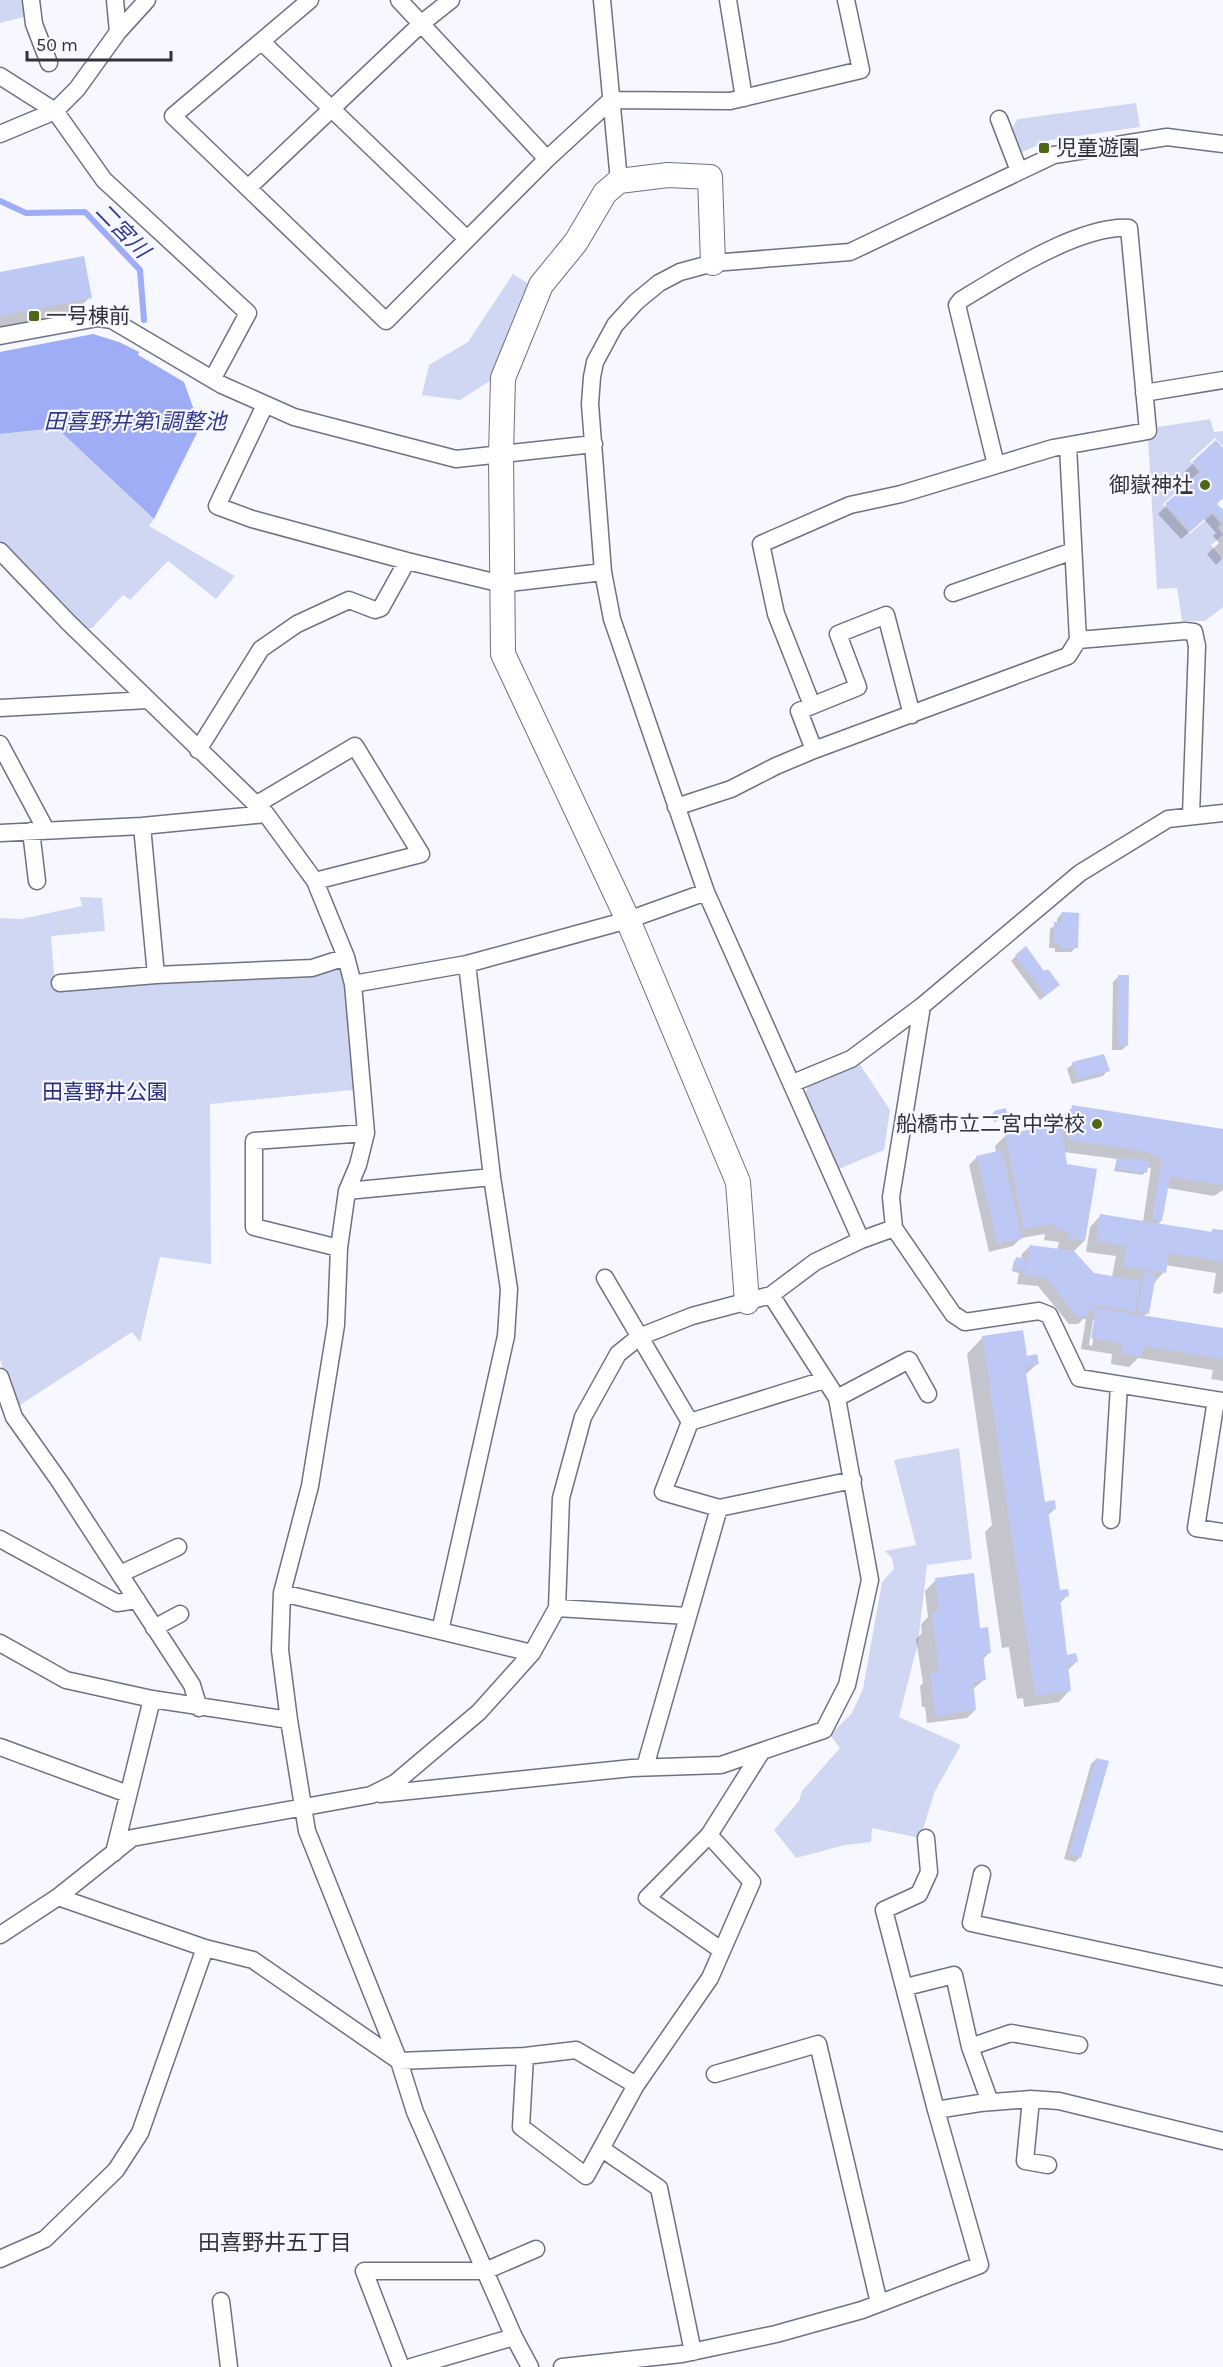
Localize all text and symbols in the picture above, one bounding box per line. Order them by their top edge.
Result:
scale bar [27,24,171,62]
text: 50 m [36,34,78,56]
place label: 児童遊園 [1056,136,1140,160]
marker: 児童遊園 [1037,141,1051,155]
water label: 二宮川 [90,198,156,265]
place label: 一号棟前 [46,304,130,328]
marker: 一号棟前 [27,309,41,323]
water label: 田喜野井第1調整池 [44,409,228,435]
place label: 御嶽神社 [1109,473,1193,497]
marker: 御嶽神社 [1198,478,1212,492]
park label: 田喜野井公園 [42,1080,168,1104]
place label: 船橋市立二宮中学校 [896,1112,1085,1136]
marker: 船橋市立二宮中学校 [1090,1117,1104,1131]
district label: 田喜野井五丁目 [198,2230,352,2256]

